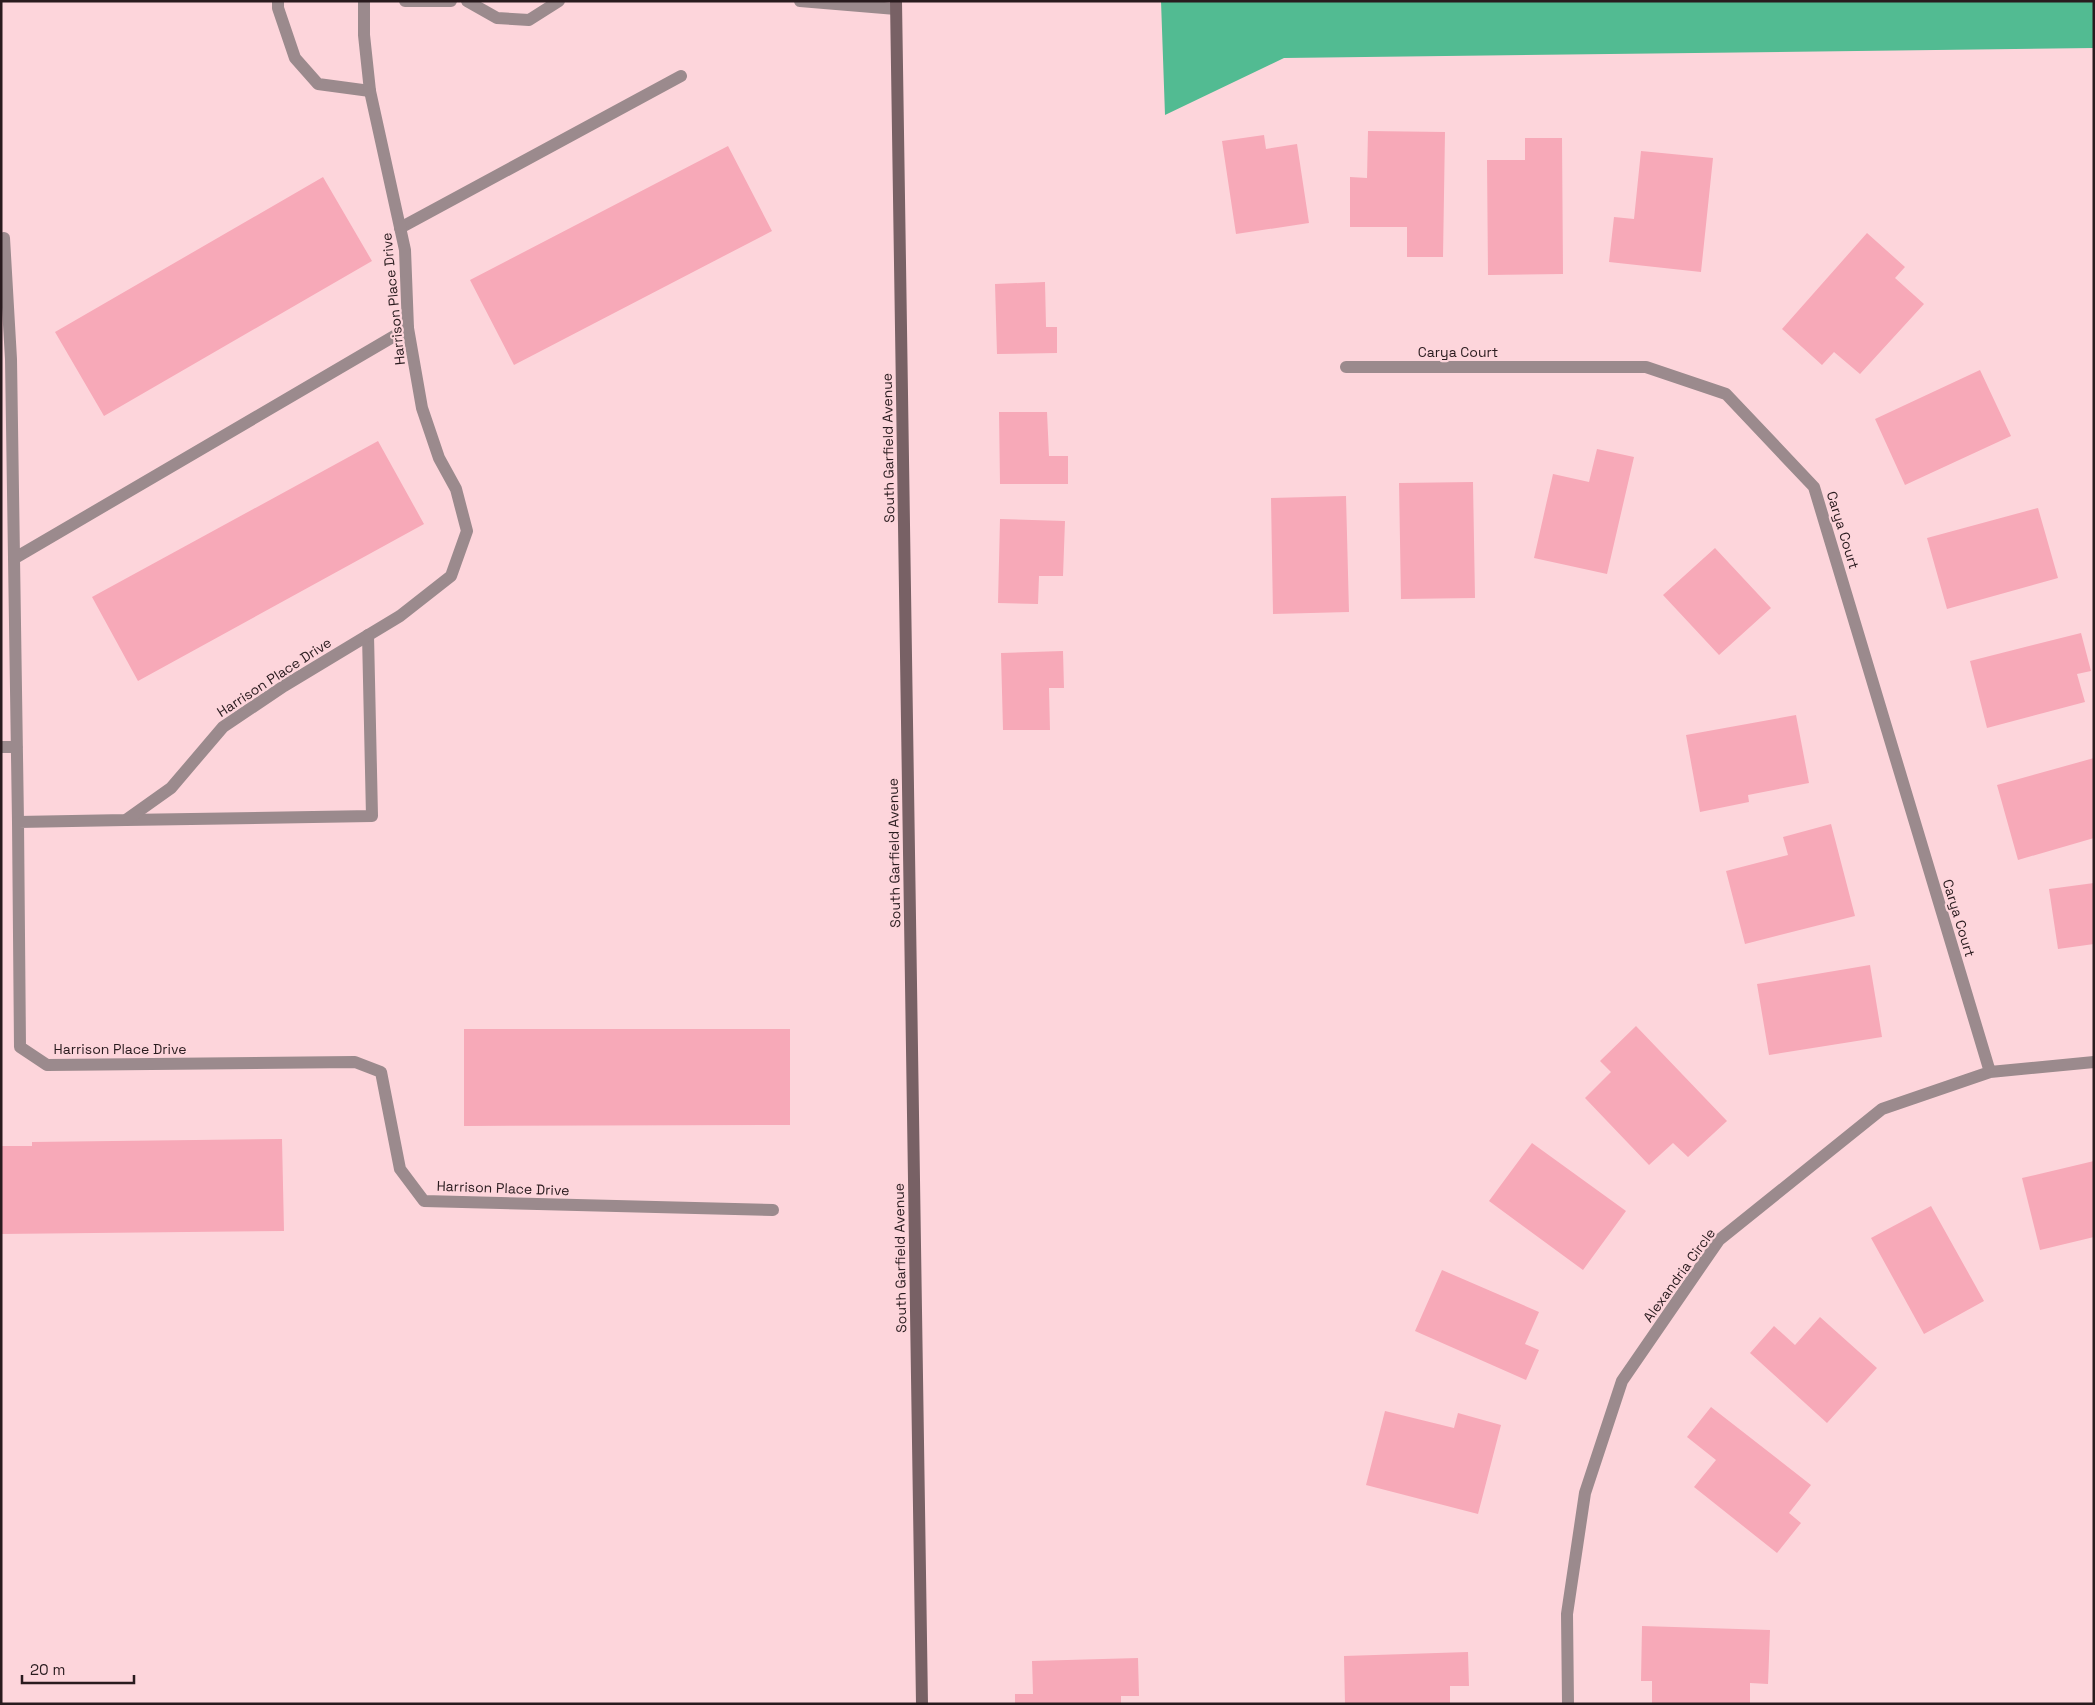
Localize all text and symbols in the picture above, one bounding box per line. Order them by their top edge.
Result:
street label: Harrison Place Drive [377,232,409,366]
street label: Carya Court [1418,343,1498,361]
street label: South Garfield Avenue [878,373,898,523]
street label: Carya Court [1823,489,1863,571]
street label: Harrison Place Drive [213,633,335,721]
street label: South Garfield Avenue [884,778,904,928]
street label: Carya Court [1939,877,1979,959]
street label: Harrison Place Drive [54,1040,186,1058]
street label: Harrison Place Drive [436,1177,570,1199]
street label: South Garfield Avenue [890,1183,910,1333]
street label: Alexandria Circle [1639,1225,1719,1325]
scale bar [22,1652,135,1684]
text: 20 m [30,1660,65,1679]

